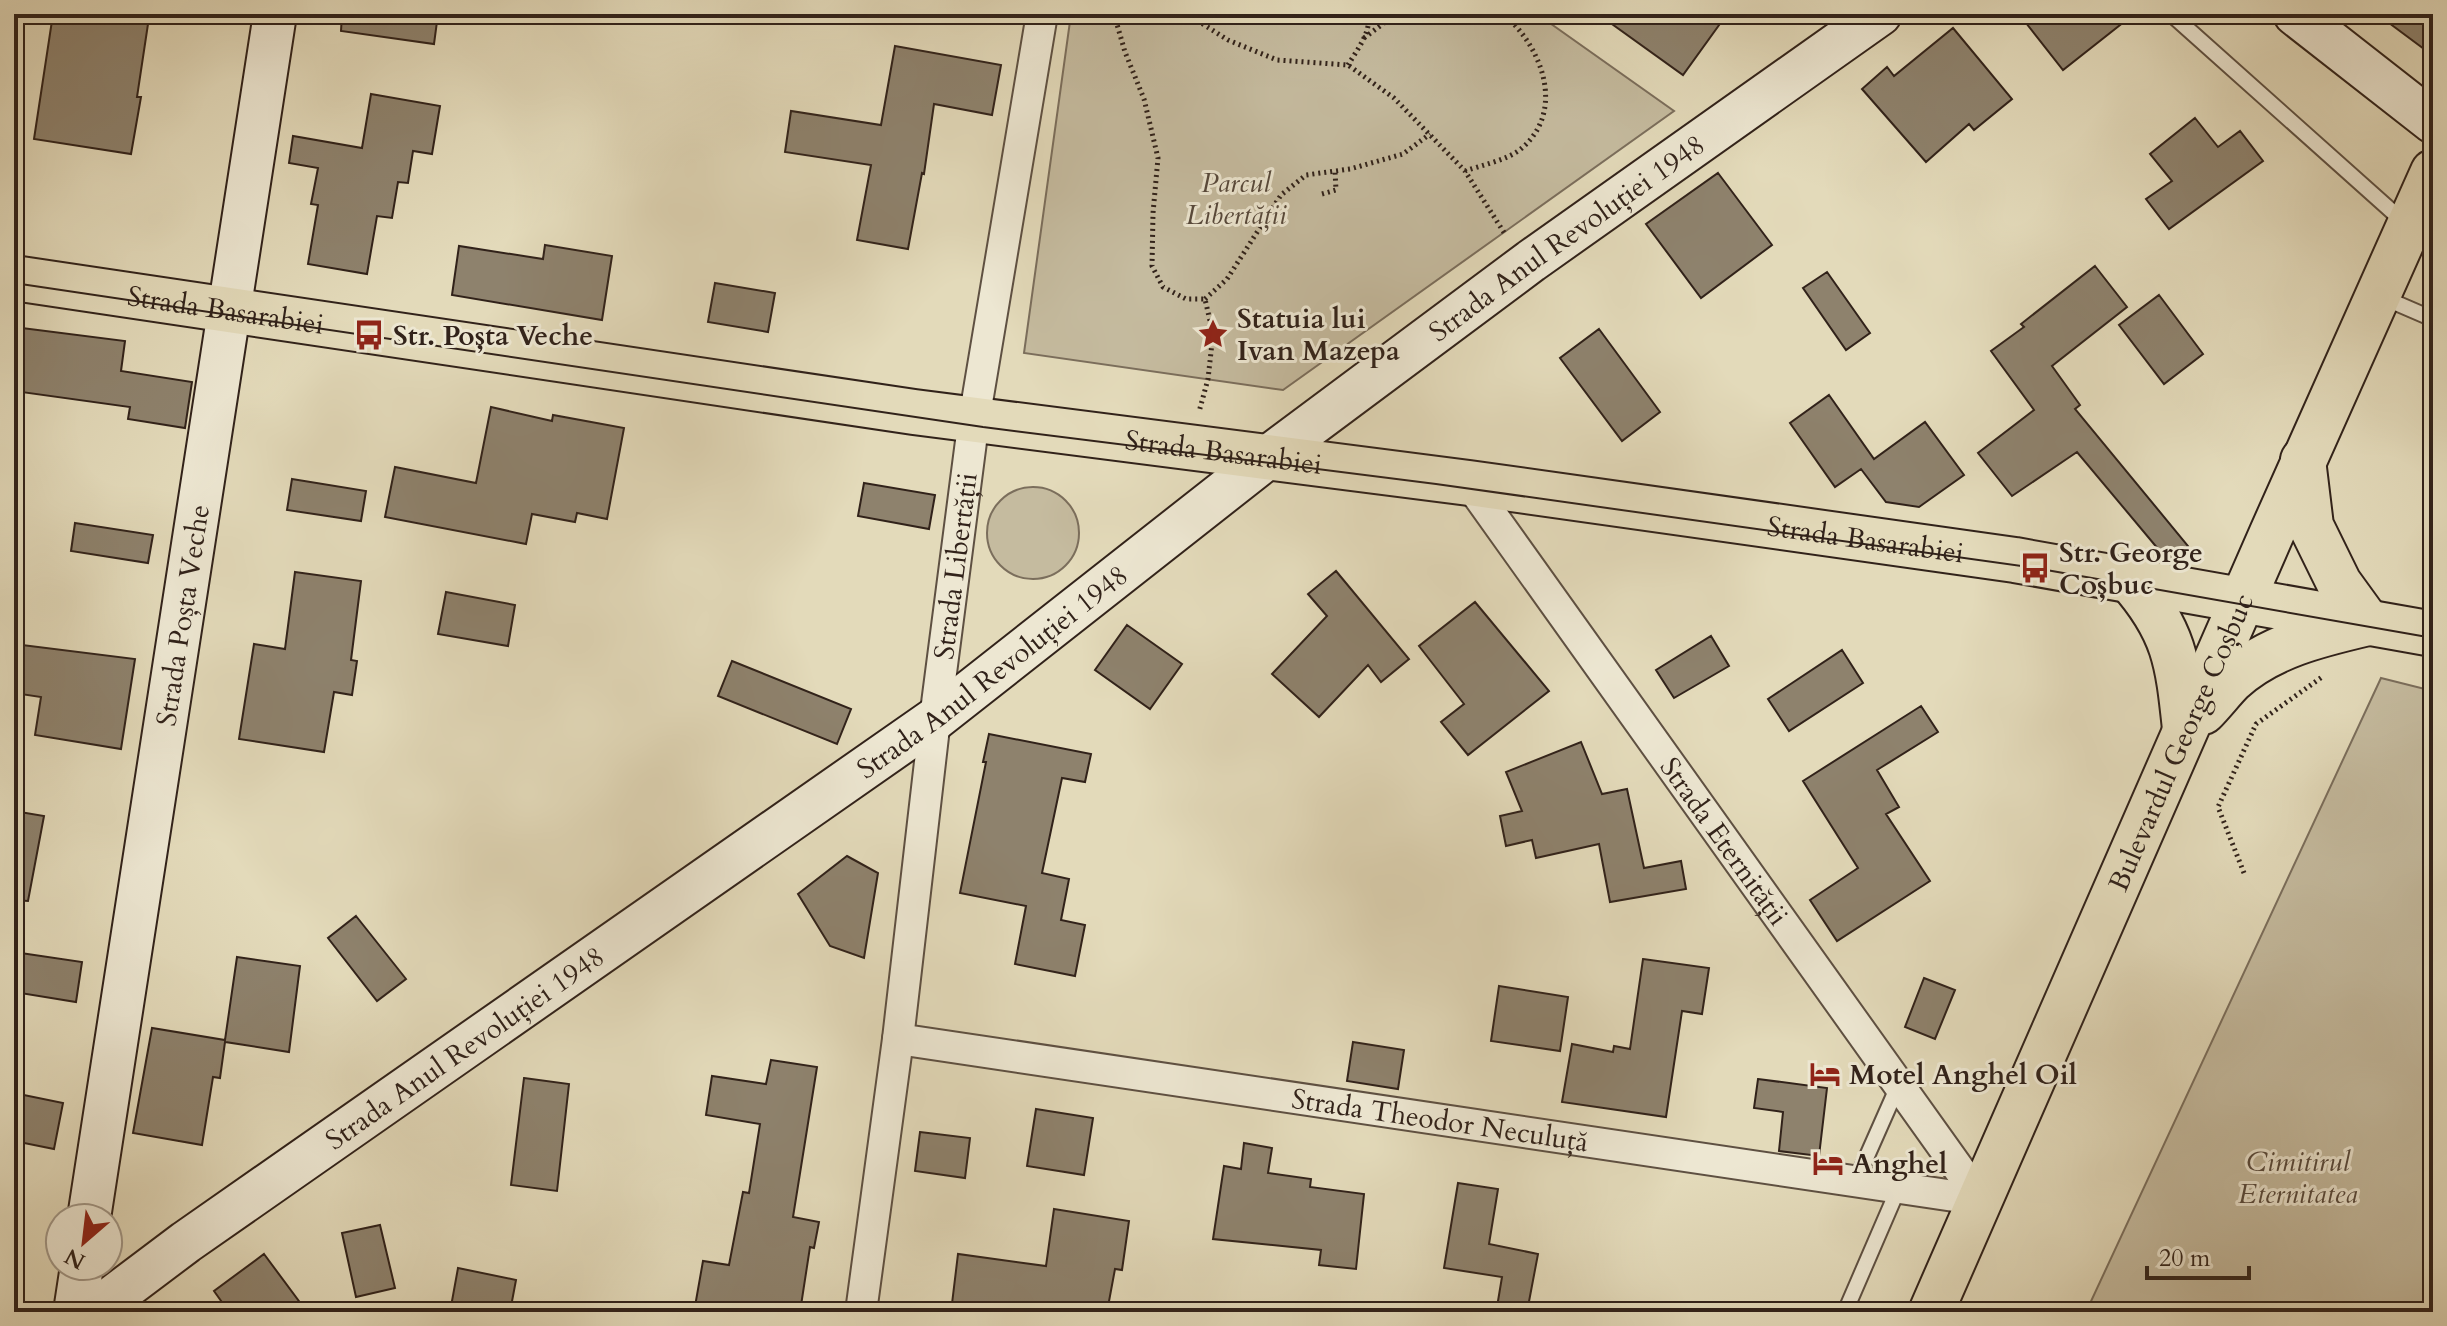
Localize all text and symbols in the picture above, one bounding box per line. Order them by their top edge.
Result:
street label: Strada Anul Revoluției 1948 [1421,126,1713,351]
park label: Parcul Libertății [1186,164,1287,234]
street label: Strada Basarabiei [125,277,326,344]
place label: Statuia lui Ivan Mazepa [1237,300,1400,370]
place label: Str. Poșta Veche [393,317,593,355]
place icon: Statuia lui Ivan Mazepa [1196,317,1230,351]
bus stop icon: Str. Poșta Veche [352,318,386,352]
street label: Strada Basarabiei [1123,421,1324,484]
street label: Strada Libertății [925,470,987,662]
street label: Strada Poșta Veche [147,502,219,729]
street label: Strada Basarabiei [1765,507,1966,573]
place label: Str. George Coșbuc [2059,534,2203,604]
bus stop icon: Str. George Coșbuc [2018,551,2052,585]
street label: Strada Anul Revoluției 1948 [849,557,1136,788]
street label: Bulevardul George Coșbuc [2100,588,2263,897]
street label: Strada Eternității [1651,750,1797,933]
street label: Strada Anul Revoluției 1948 [318,938,612,1159]
place label: Motel Anghel Oil [1849,1056,2077,1094]
hotel icon: Motel Anghel Oil [1808,1057,1842,1091]
street label: Strada Theodor Neculuță [1289,1080,1591,1161]
park label: Cimitirul Eternitatea [2238,1143,2358,1213]
place label: Anghel [1852,1145,1947,1183]
hotel icon: Anghel [1811,1146,1845,1180]
north arrow [44,1202,124,1282]
scale bar [2147,1230,2249,1280]
text: N [60,1241,91,1277]
text: 20 m [2159,1242,2211,1275]

